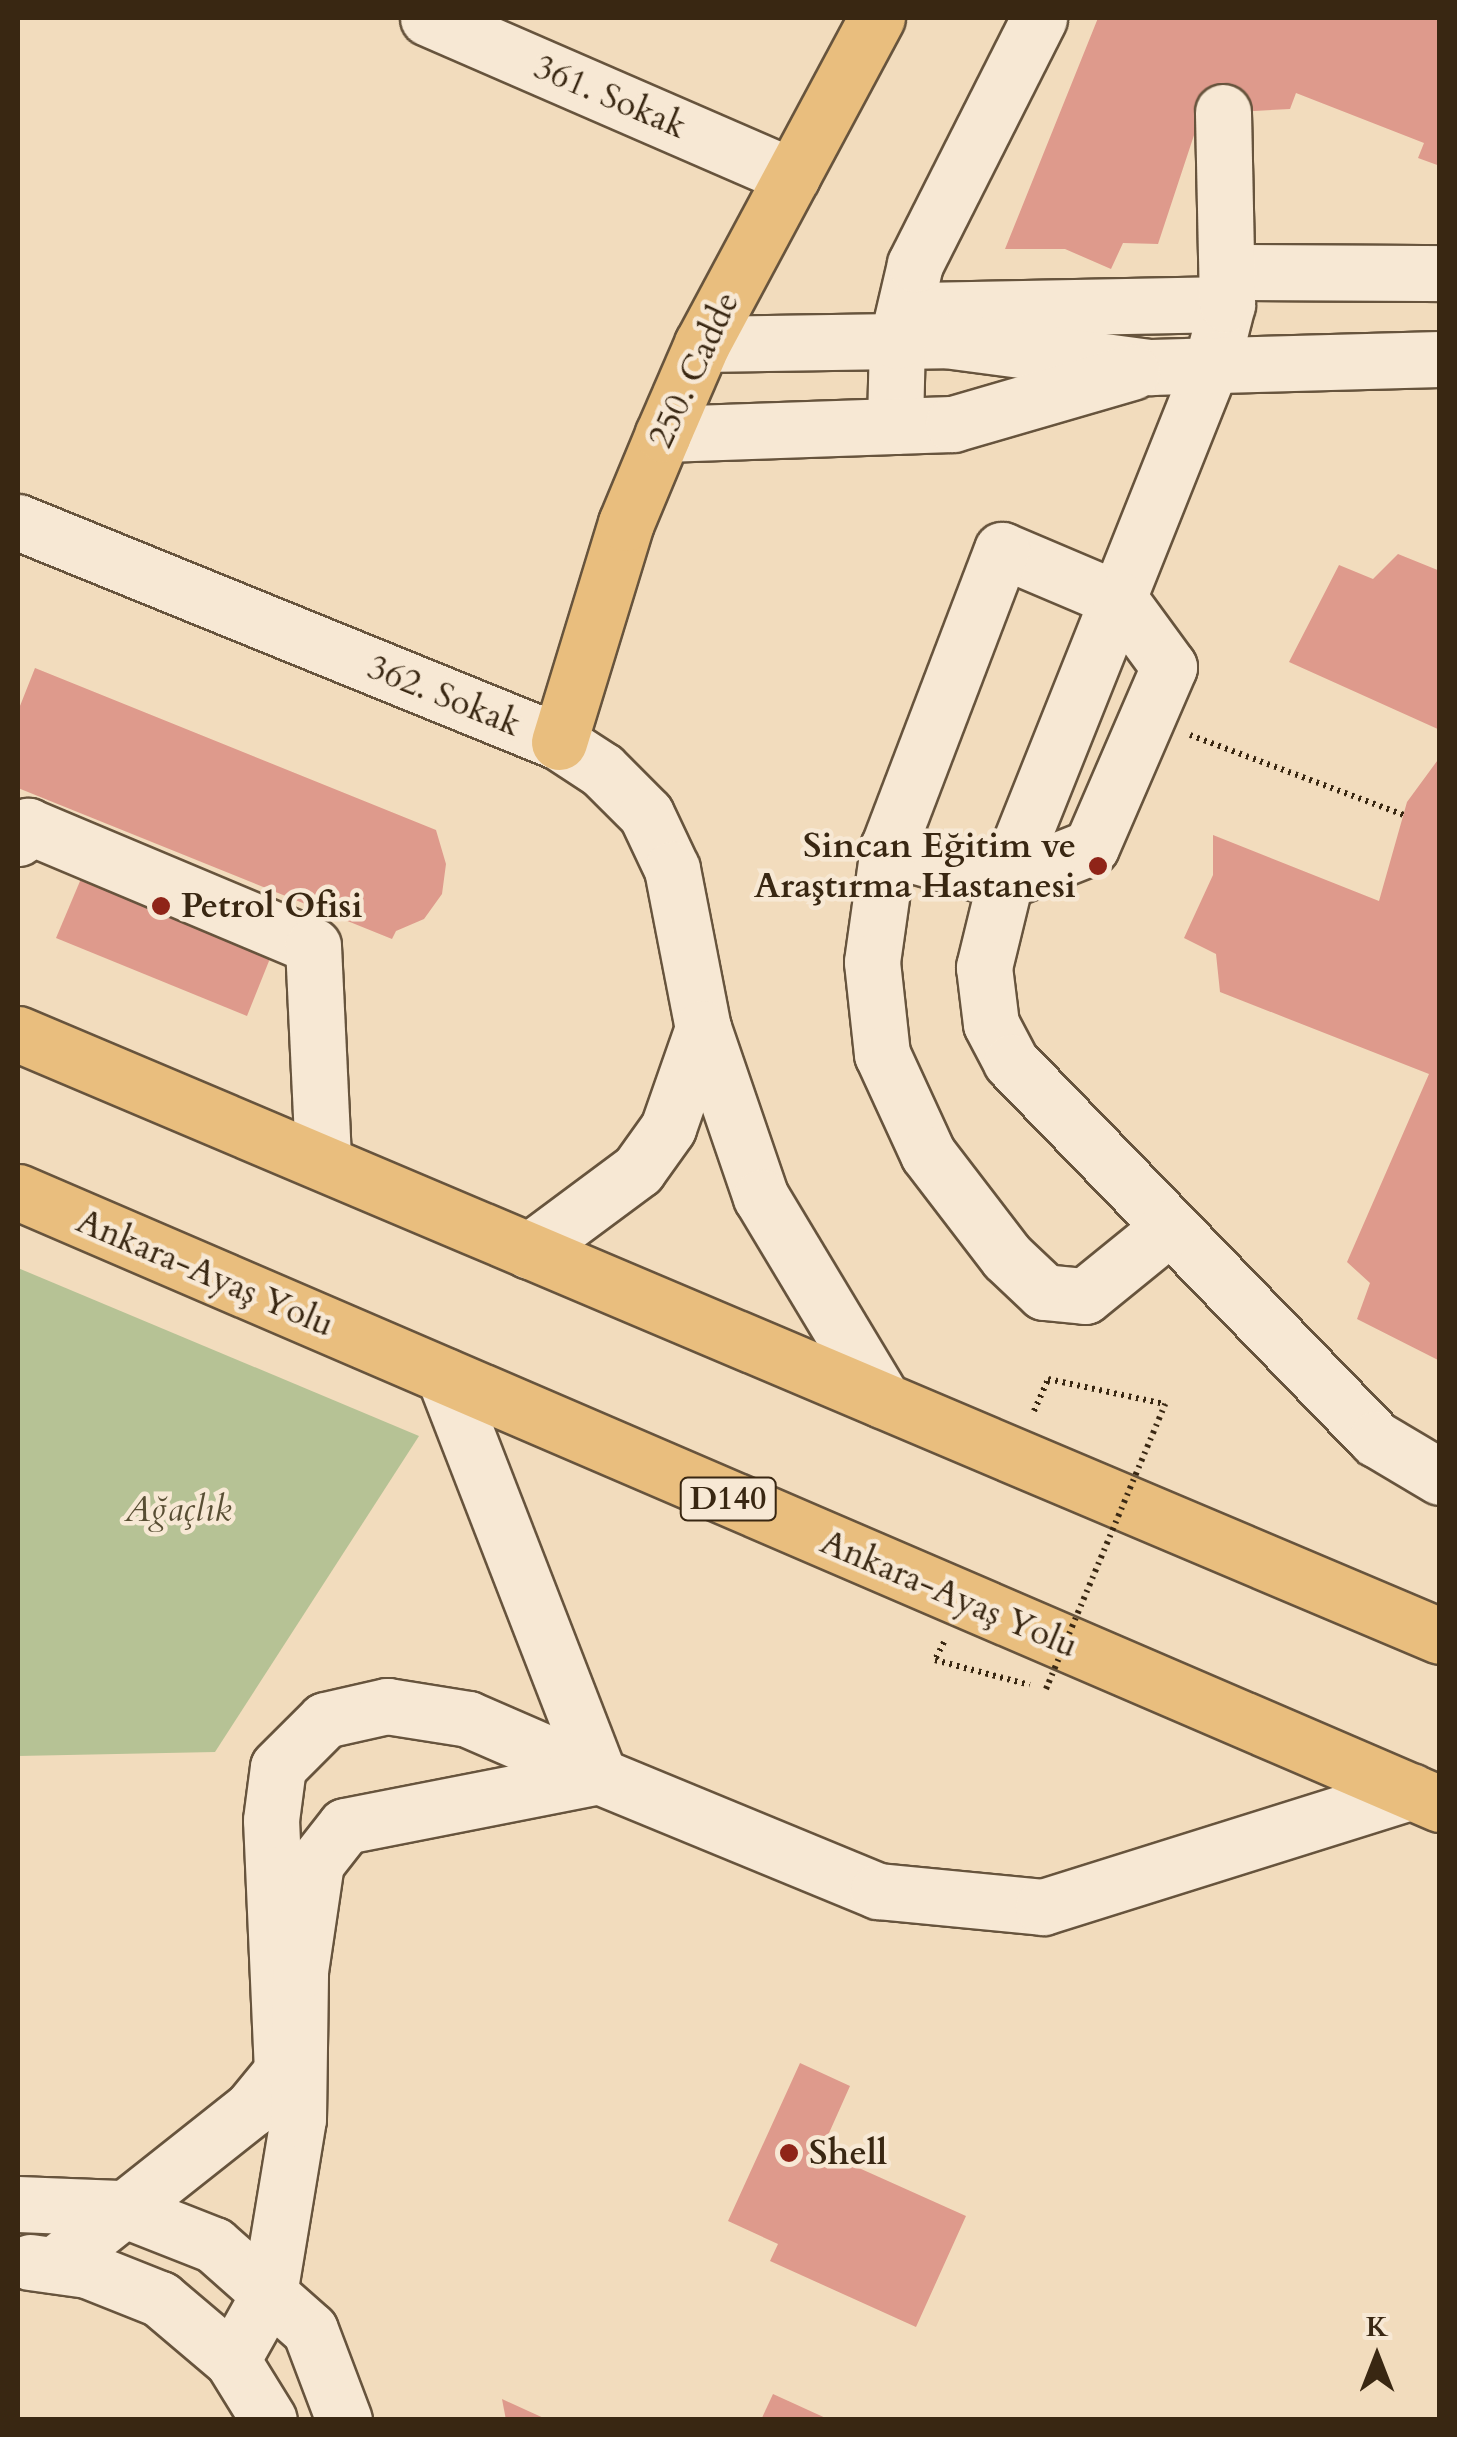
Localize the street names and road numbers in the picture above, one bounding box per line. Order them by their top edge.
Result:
street label: 361. Sokak [528,46,692,148]
street label: 250. Cadde [640,285,748,455]
street label: 362. Sokak [361,646,527,746]
street label: Ankara-Ayaş Yolu [70,1200,340,1346]
road number: D140 [678,1472,778,1526]
street label: Ankara-Ayaş Yolu [814,1521,1084,1667]

